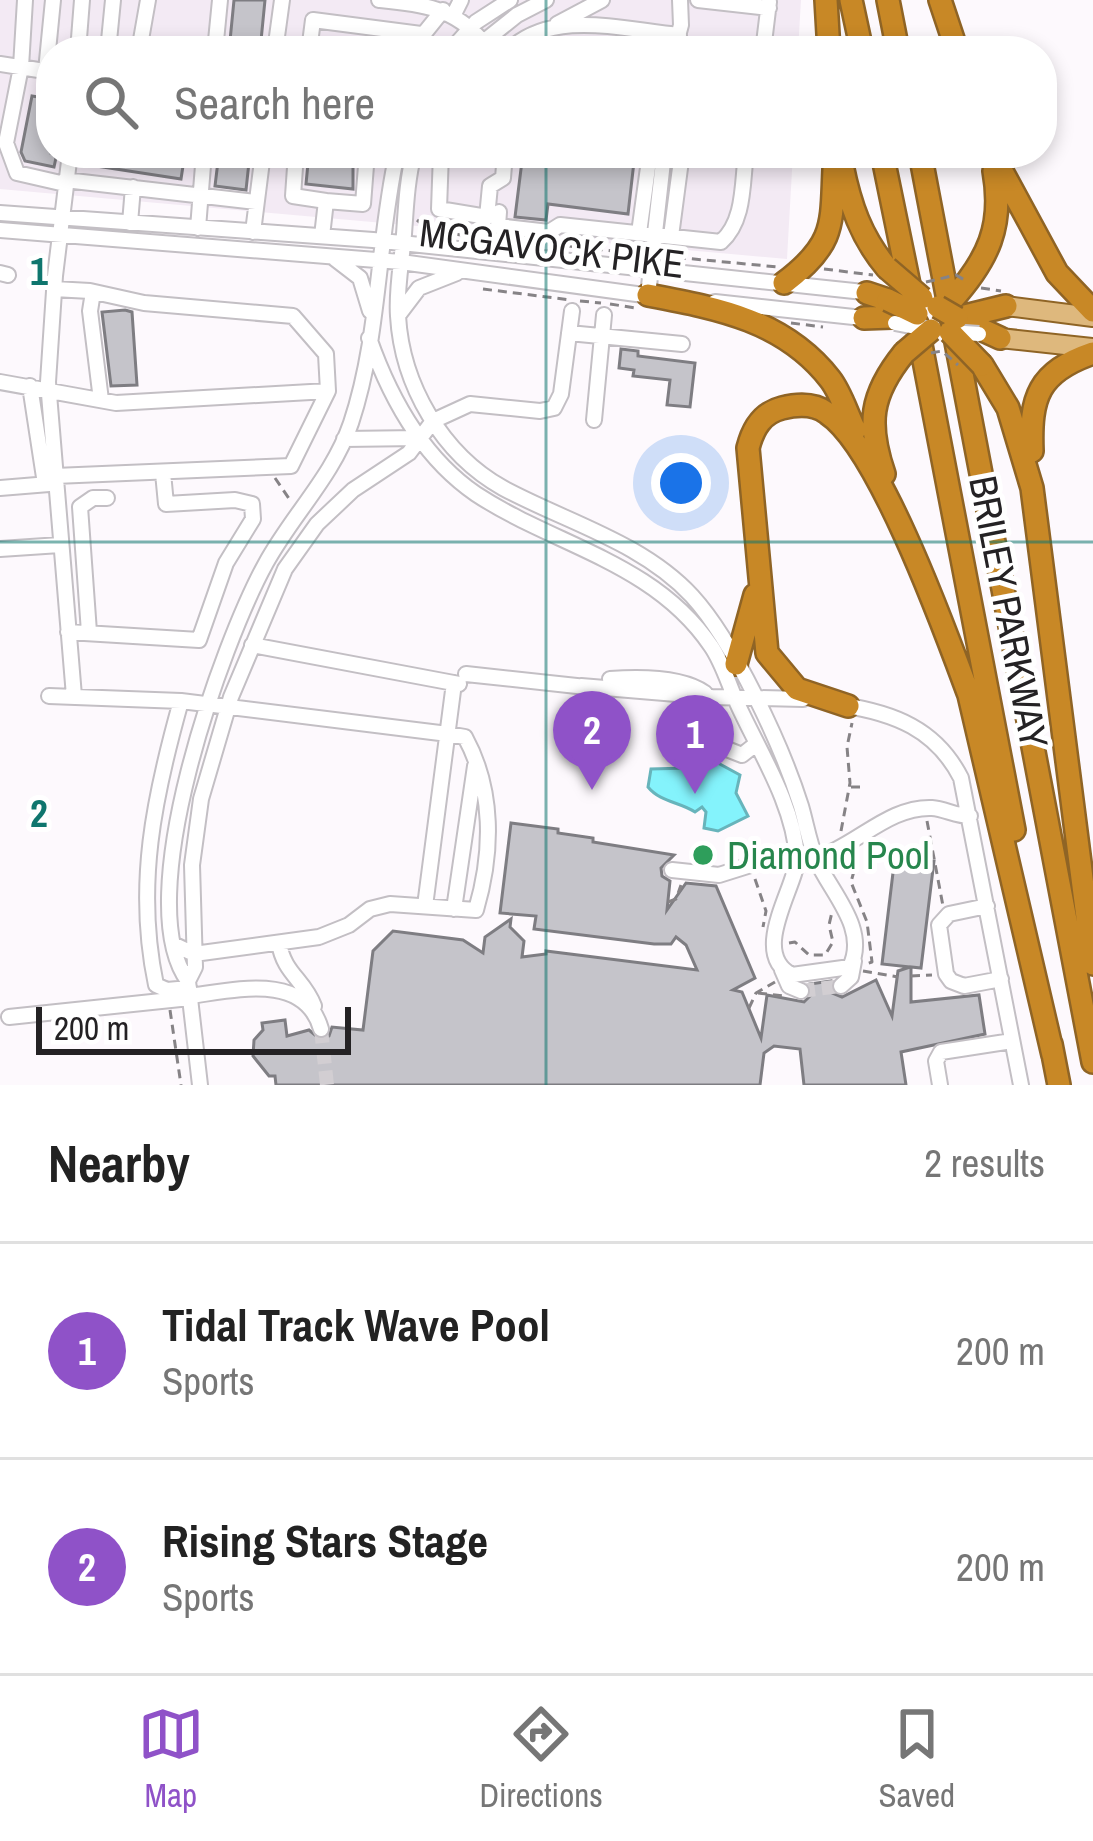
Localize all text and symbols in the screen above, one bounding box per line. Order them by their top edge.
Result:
search box [36,36,1057,168]
icon: search [78,69,144,135]
text: Search here [174,72,375,133]
street label: MCGAVOCK PIKE [417,206,687,290]
text: 1 [30,245,48,297]
your location [651,453,711,513]
street label: BRILEY PARKWAY [957,471,1061,753]
pin: 2 [553,691,631,790]
pin: 1 [656,695,734,794]
text: 2 [30,787,48,839]
place label: Diamond Pool [727,829,930,881]
marker: Diamond Pool [690,842,716,868]
scale bar [36,1001,351,1054]
text: 200 m [54,1006,129,1050]
text: Nearby [48,1129,190,1198]
text: 2 results [924,1137,1045,1189]
text: Tidal Track Wave Pool [162,1294,550,1355]
text: 1 [78,1325,96,1377]
text: 200 m [956,1325,1045,1377]
text: Sports [162,1355,254,1407]
text: Rising Stars Stage [162,1510,488,1571]
text: 2 [78,1541,96,1593]
text: 200 m [956,1541,1045,1593]
text: Sports [162,1571,254,1623]
tab: Map [138,1701,204,1817]
tab: Directions [479,1701,603,1817]
tab: Saved [878,1701,955,1817]

